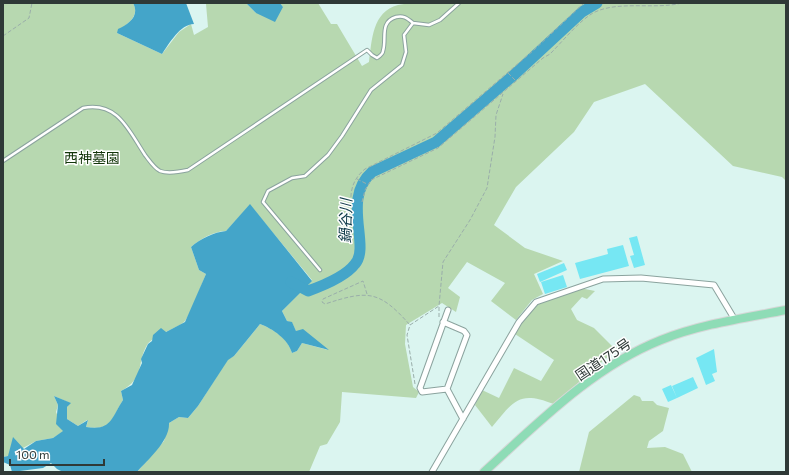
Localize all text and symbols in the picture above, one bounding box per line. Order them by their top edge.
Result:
park label: 西神墓園 [64,149,120,166]
water label: 鍋谷川 [336,196,354,244]
street label: 国道175号 [572,334,634,384]
scale bar [10,441,104,467]
text: 100 m [16,447,50,461]

